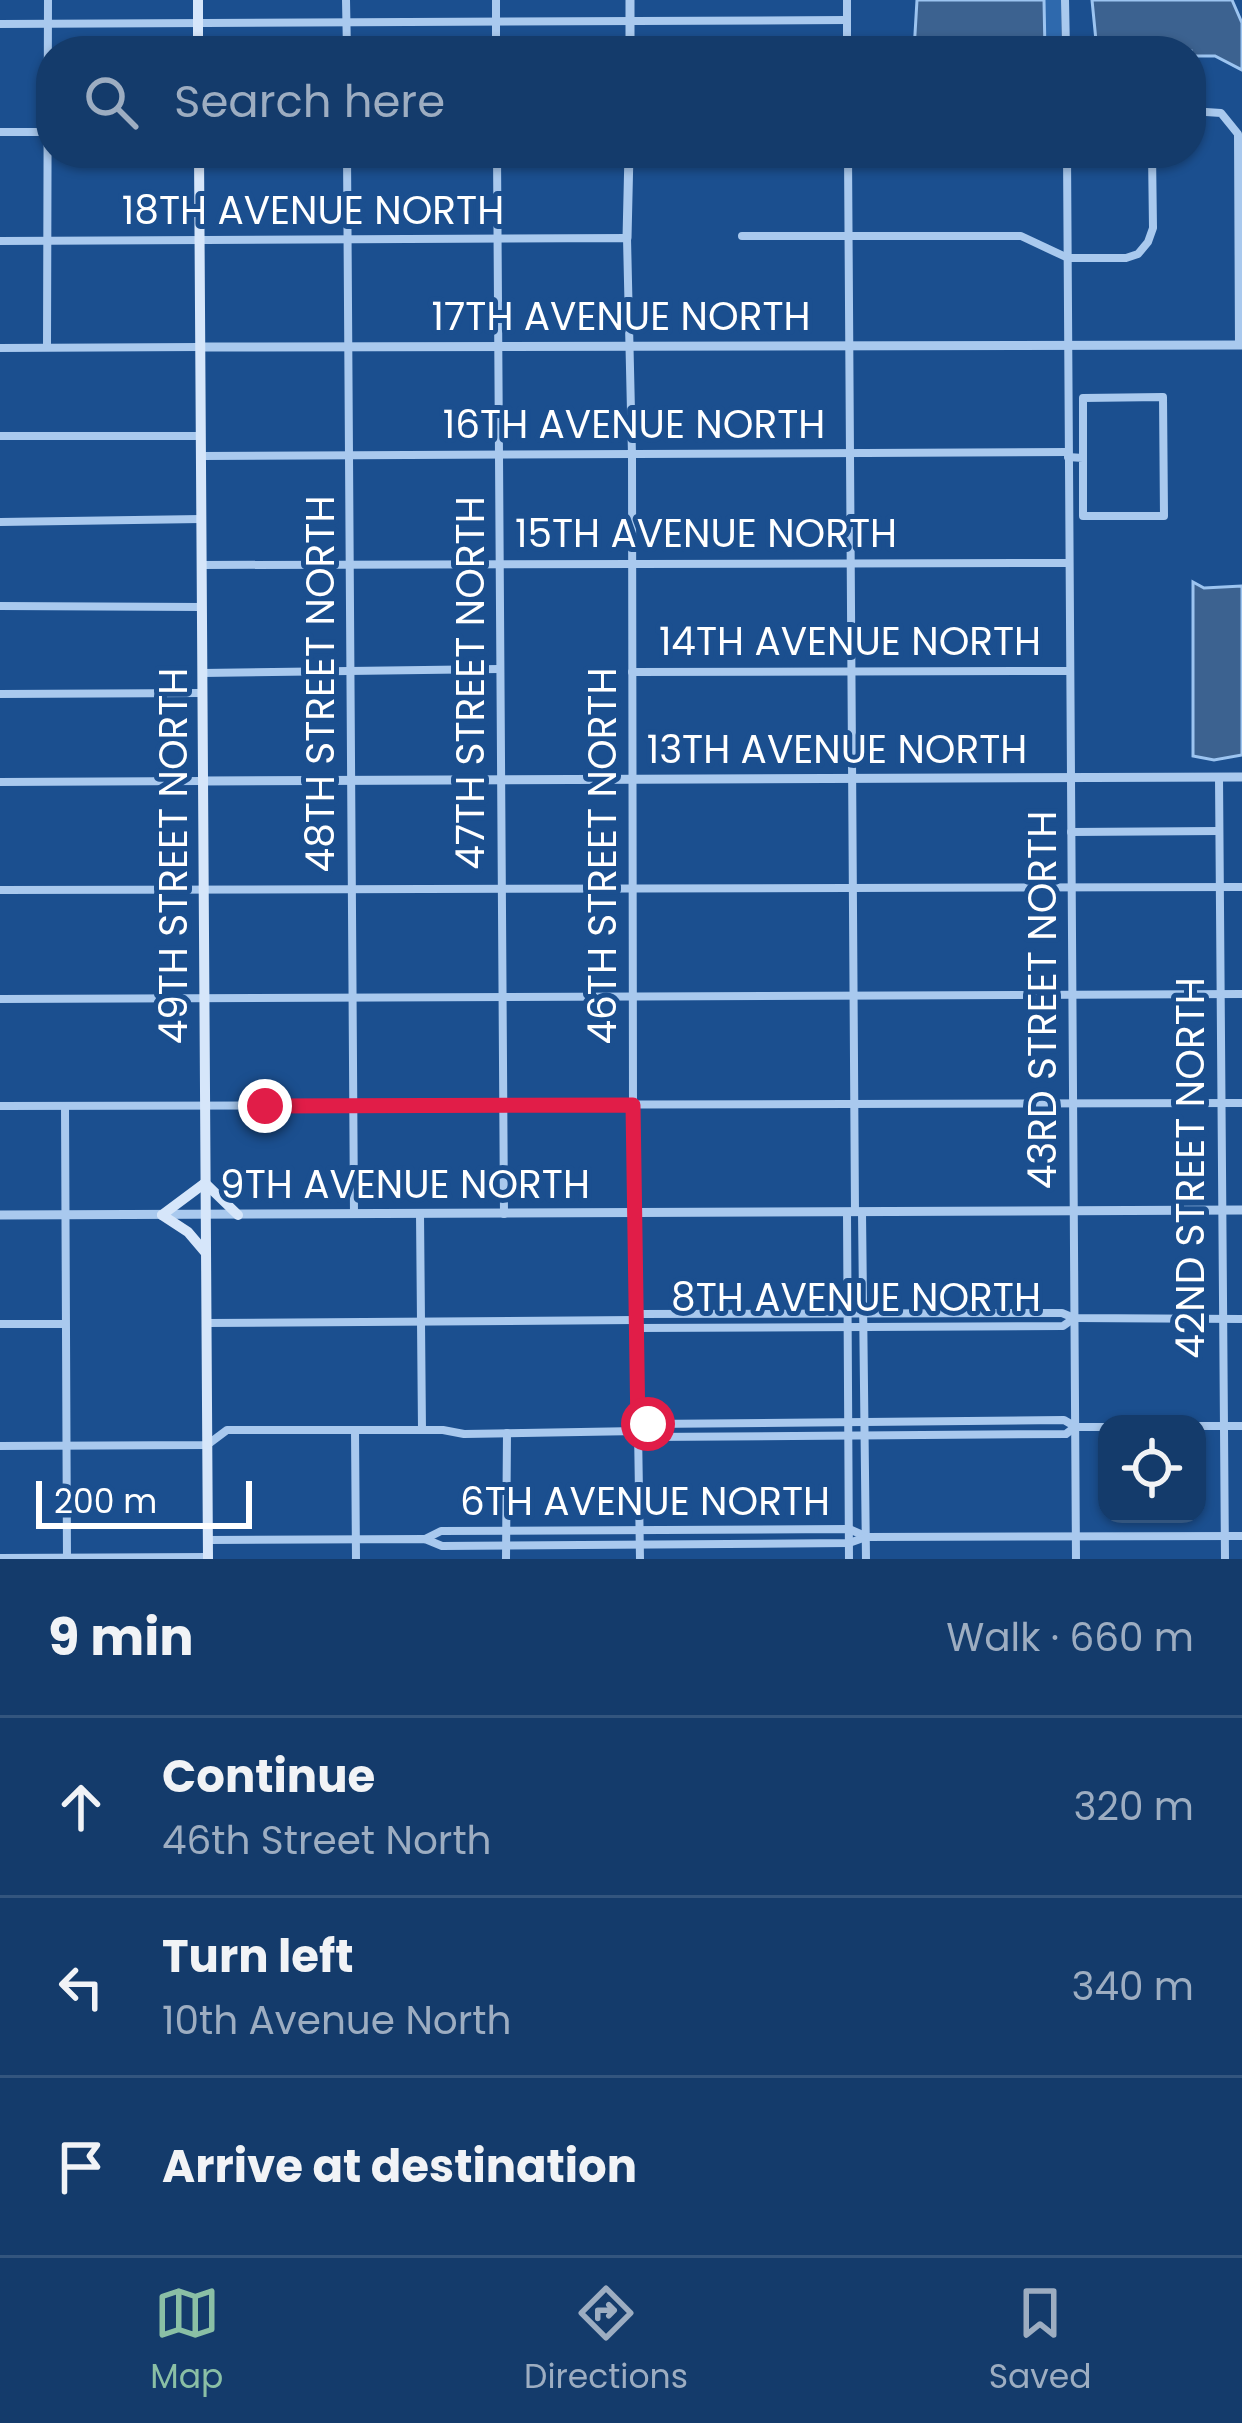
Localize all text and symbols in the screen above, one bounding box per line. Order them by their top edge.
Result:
search box [36,36,1206,168]
icon: search [78,69,144,135]
text: Search here [174,70,445,133]
street label: 18TH AVENUE NORTH [122,183,504,238]
street label: 17TH AVENUE NORTH [432,289,810,344]
street label: 16TH AVENUE NORTH [443,397,825,452]
street label: 48TH STREET NORTH [293,496,348,872]
street label: 47TH STREET NORTH [443,496,498,870]
street label: 15TH AVENUE NORTH [515,506,897,561]
street label: 14TH AVENUE NORTH [659,614,1041,669]
street label: 49TH STREET NORTH [146,668,201,1044]
street label: 46TH STREET NORTH [575,668,630,1044]
street label: 13TH AVENUE NORTH [647,722,1027,777]
street label: 43RD STREET NORTH [1015,811,1070,1189]
street label: 42ND STREET NORTH [1163,977,1218,1359]
route end [238,1079,292,1133]
street label: 9TH AVENUE NORTH [220,1157,590,1212]
street label: 8TH AVENUE NORTH [671,1270,1041,1325]
route start [621,1397,675,1451]
map controls [1098,1415,1206,1523]
button: locate [1098,1415,1206,1523]
street label: 6TH AVENUE NORTH [460,1474,830,1529]
scale bar [36,1475,252,1528]
text: 200 m [54,1478,157,1525]
text: 9 min [48,1601,194,1673]
text: Walk · 660 m [946,1610,1194,1665]
text: Continue [162,1745,375,1808]
icon: ahead [48,1774,114,1840]
text: 320 m [1074,1779,1194,1834]
text: 46th Street North [162,1813,492,1868]
text: Turn left [162,1925,354,1988]
icon: left [48,1954,114,2020]
text: 340 m [1071,1959,1194,2014]
text: 10th Avenue North [162,1993,511,2048]
icon: arrive [48,2134,114,2200]
text: Arrive at destination [162,2135,637,2198]
tab: Map [150,2280,223,2402]
tab: Directions [524,2280,688,2402]
tab: Saved [989,2280,1092,2402]

